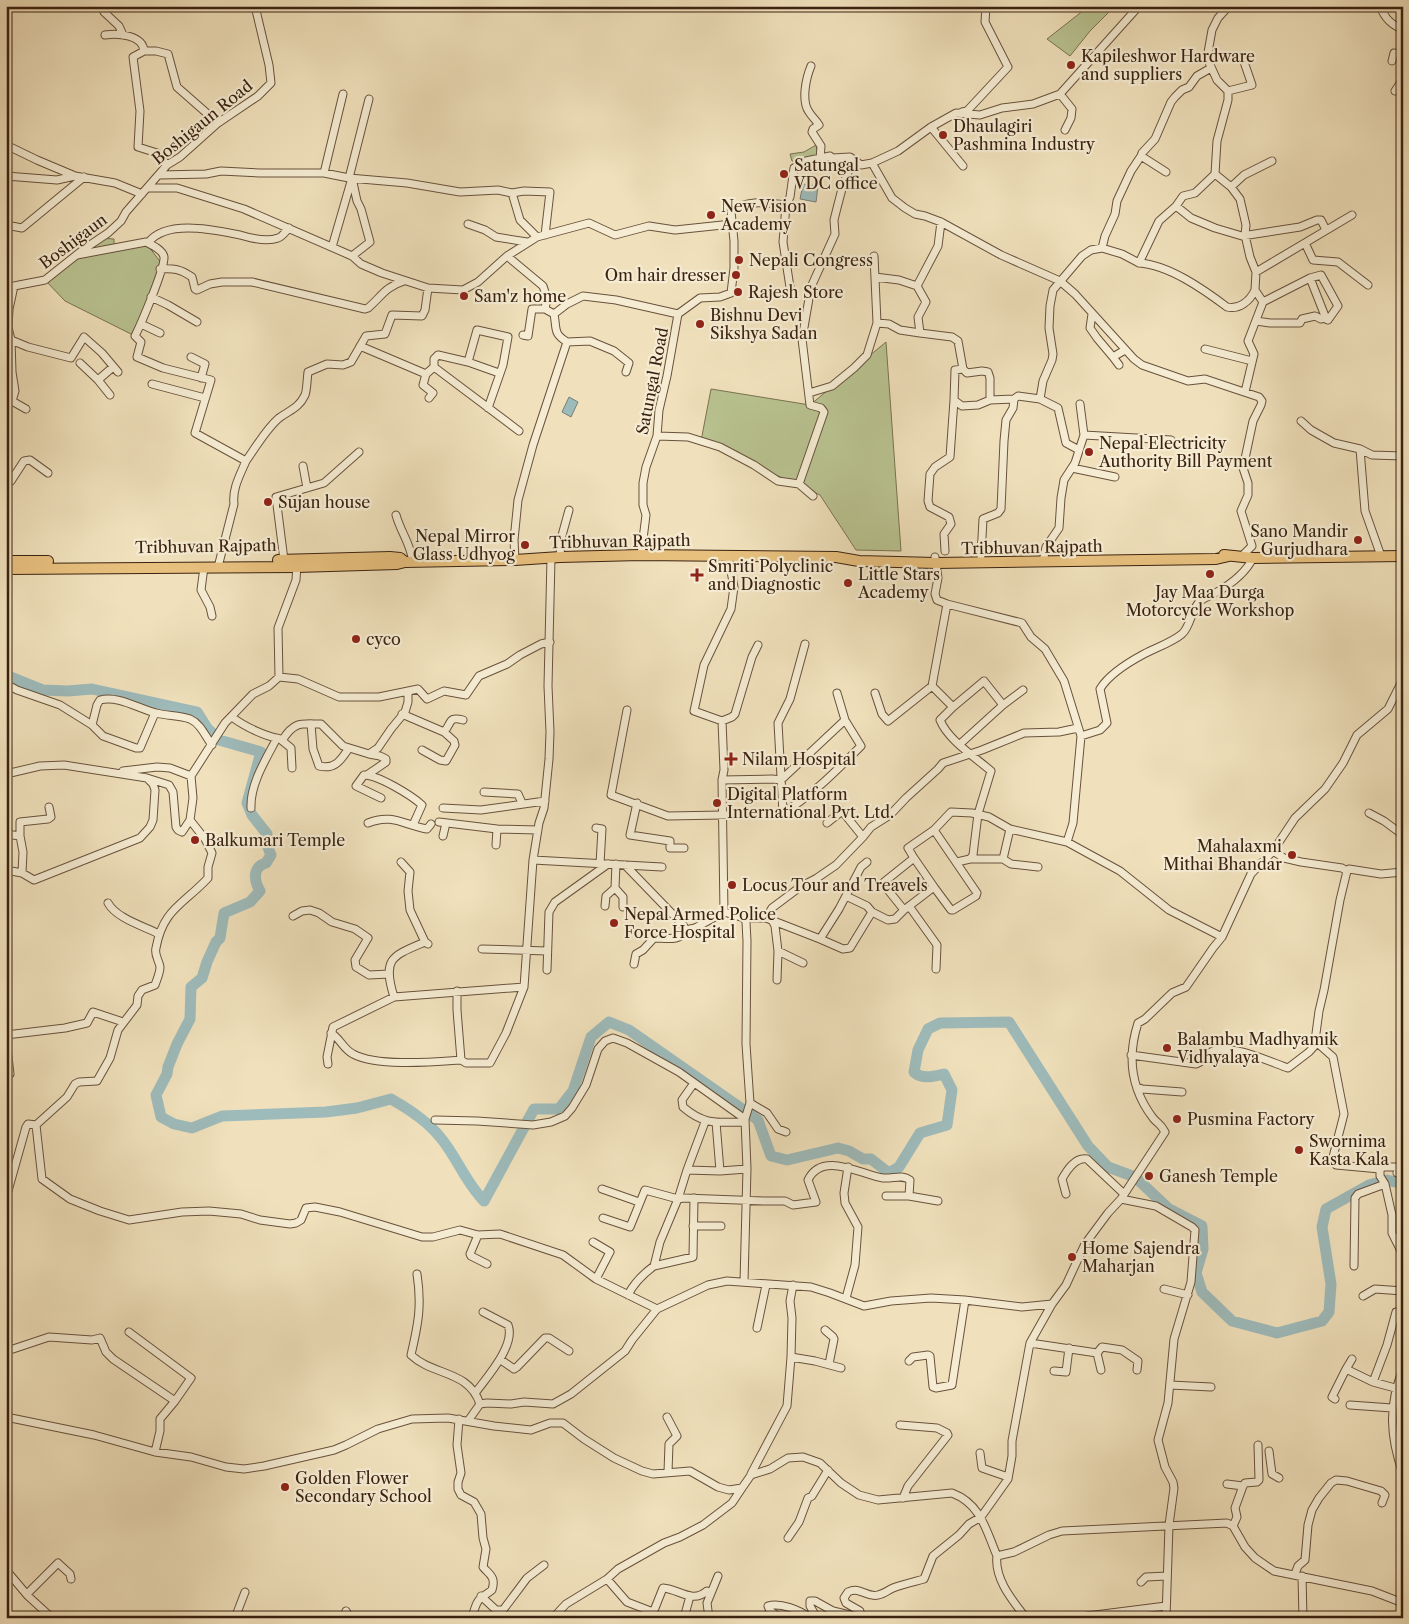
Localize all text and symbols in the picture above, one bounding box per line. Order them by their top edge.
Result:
place label: Kapileshwor Hardware and suppliers [1081,46,1255,84]
marker: Kapileshwor Hardware and suppliers [1065,59,1077,71]
street label: Boshigaun Road [148,75,256,169]
place label: Dhaulagiri Pashmina Industry [953,116,1096,154]
marker: Dhaulagiri Pashmina Industry [937,129,949,141]
place label: Satungal VDC office [793,155,878,193]
marker: Satungal VDC office [778,168,790,180]
place label: New Vision Academy [720,196,807,234]
street label: Boshigaun [35,209,111,273]
marker: New Vision Academy [705,209,717,221]
place label: Nepali Congress [749,250,873,270]
marker: Nepali Congress [733,254,745,266]
place label: Om hair dresser [605,265,726,285]
marker: Om hair dresser [730,269,742,281]
place label: Rajesh Store [748,282,843,302]
place label: Sam'z home [474,286,566,306]
marker: Rajesh Store [732,286,744,298]
marker: Sam'z home [458,290,470,302]
place label: Bishnu Devi Sikshya Sadan [710,305,817,343]
marker: Bishnu Devi Sikshya Sadan [694,318,706,330]
street label: Satungal Road [632,325,672,436]
place label: Nepal Electricity Authority Bill Payment [1098,433,1273,471]
marker: Nepal Electricity Authority Bill Payment [1083,446,1095,458]
place label: Sujan house [278,492,370,512]
marker: Sujan house [262,496,274,508]
place label: Sano Mandir Gurjudhara [1250,521,1349,559]
place label: Nepal Mirror Glass Udhyog [413,526,516,564]
street label: Tribhuvan Rajpath [549,530,691,552]
marker: Sano Mandir Gurjudhara [1352,534,1364,546]
street label: Tribhuvan Rajpath [135,535,277,557]
street label: Tribhuvan Rajpath [961,536,1103,558]
marker: Nepal Mirror Glass Udhyog [519,539,531,551]
place label: Smriti Polyclinic and Diagnostic [708,556,833,594]
place label: Little Stars Academy [857,564,940,602]
marker: Smriti Polyclinic and Diagnostic [690,568,704,582]
marker: Jay Maa Durga Motorcycle Workshop [1204,568,1216,580]
marker: Little Stars Academy [842,577,854,589]
place label: Jay Maa Durga Motorcycle Workshop [1126,582,1294,620]
place label: cyco [366,629,401,649]
marker: cyco [350,633,362,645]
place label: Nilam Hospital [742,749,856,769]
marker: Nilam Hospital [724,752,738,766]
place label: Digital Platform International Pvt. Ltd. [727,784,894,822]
marker: Digital Platform International Pvt. Ltd. [711,797,723,809]
place label: Balkumari Temple [205,830,345,850]
marker: Balkumari Temple [189,834,201,846]
place label: Mahalaxmi Mithai Bhandar [1163,836,1282,874]
marker: Mahalaxmi Mithai Bhandar [1286,849,1298,861]
place label: Locus Tour and Treavels [742,875,928,895]
marker: Locus Tour and Treavels [726,879,738,891]
place label: Nepal Armed Police Force Hospital [624,904,776,942]
marker: Nepal Armed Police Force Hospital [608,917,620,929]
place label: Balambu Madhyamik Vidhyalaya [1176,1029,1339,1067]
marker: Balambu Madhyamik Vidhyalaya [1161,1042,1173,1054]
place label: Pusmina Factory [1187,1109,1316,1129]
marker: Pusmina Factory [1171,1113,1183,1125]
place label: Swornima Kasta Kala [1309,1131,1390,1169]
marker: Swornima Kasta Kala [1293,1144,1305,1156]
place label: Ganesh Temple [1159,1166,1278,1186]
marker: Ganesh Temple [1143,1170,1155,1182]
place label: Home Sajendra Maharjan [1082,1238,1200,1276]
marker: Home Sajendra Maharjan [1066,1251,1078,1263]
place label: Golden Flower Secondary School [295,1468,432,1506]
marker: Golden Flower Secondary School [279,1481,291,1493]

